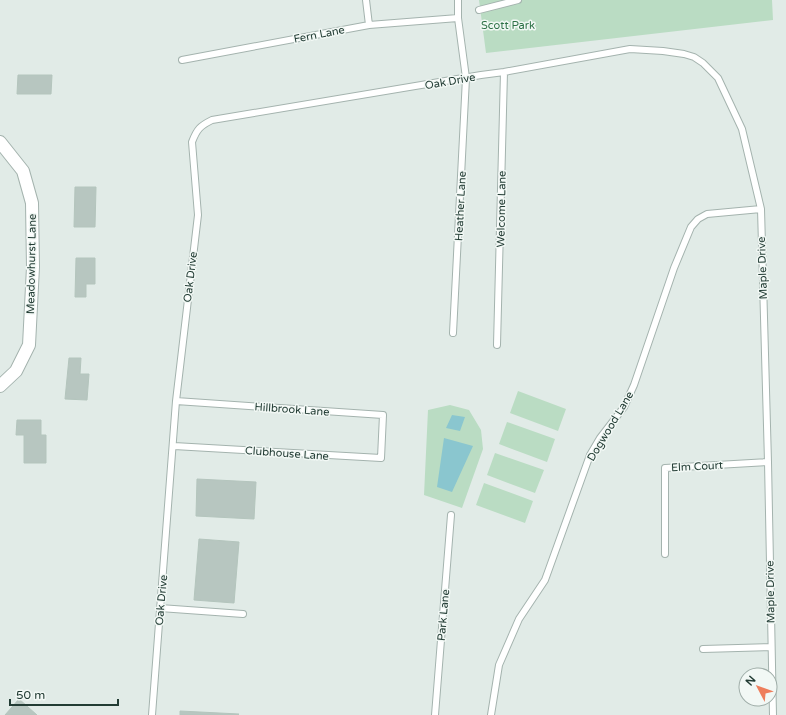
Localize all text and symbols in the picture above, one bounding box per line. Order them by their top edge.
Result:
park label: Scott Park [481,19,535,32]
street label: Fern Lane [292,23,346,46]
street label: Oak Drive [424,71,476,92]
street label: Heather Lane [452,171,469,241]
street label: Welcome Lane [494,171,509,247]
street label: Meadowhurst Lane [24,214,39,314]
street label: Maple Drive [755,236,770,300]
street label: Oak Drive [181,251,200,303]
street label: Dogwood Lane [585,389,636,463]
street label: Hillbrook Lane [254,400,330,419]
street label: Clubhouse Lane [245,444,329,463]
street label: Elm Court [671,459,723,474]
street label: Maple Drive [763,561,778,623]
street label: Oak Drive [153,574,170,626]
street label: Park Lane [435,589,452,641]
north arrow [738,667,778,707]
text: N [743,673,759,688]
scale bar [10,681,118,707]
text: 50 m [16,688,45,702]

